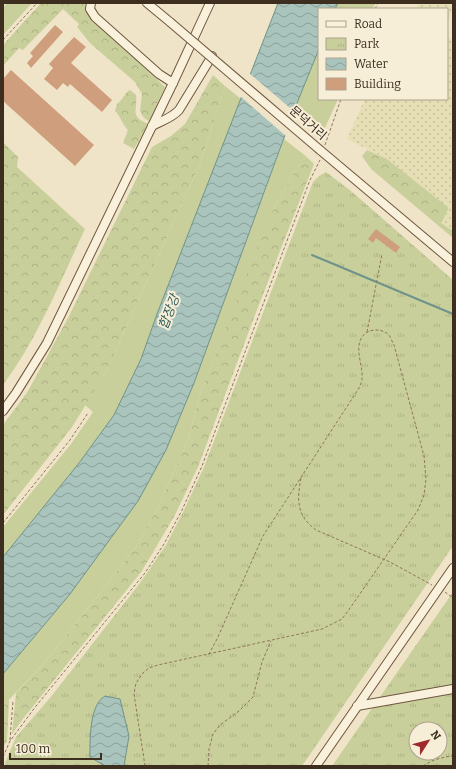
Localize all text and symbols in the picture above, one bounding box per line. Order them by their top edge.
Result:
legend [318,8,448,100]
text: Road [354,17,382,31]
text: Park [354,37,380,51]
text: Water [354,57,389,71]
text: Building [354,77,401,91]
street label: 문덕거리 [287,103,329,143]
water label: 합장강 [156,291,183,331]
north arrow [408,721,448,761]
text: N [428,728,444,743]
scale bar [10,735,101,761]
text: 100 m [16,742,51,756]

